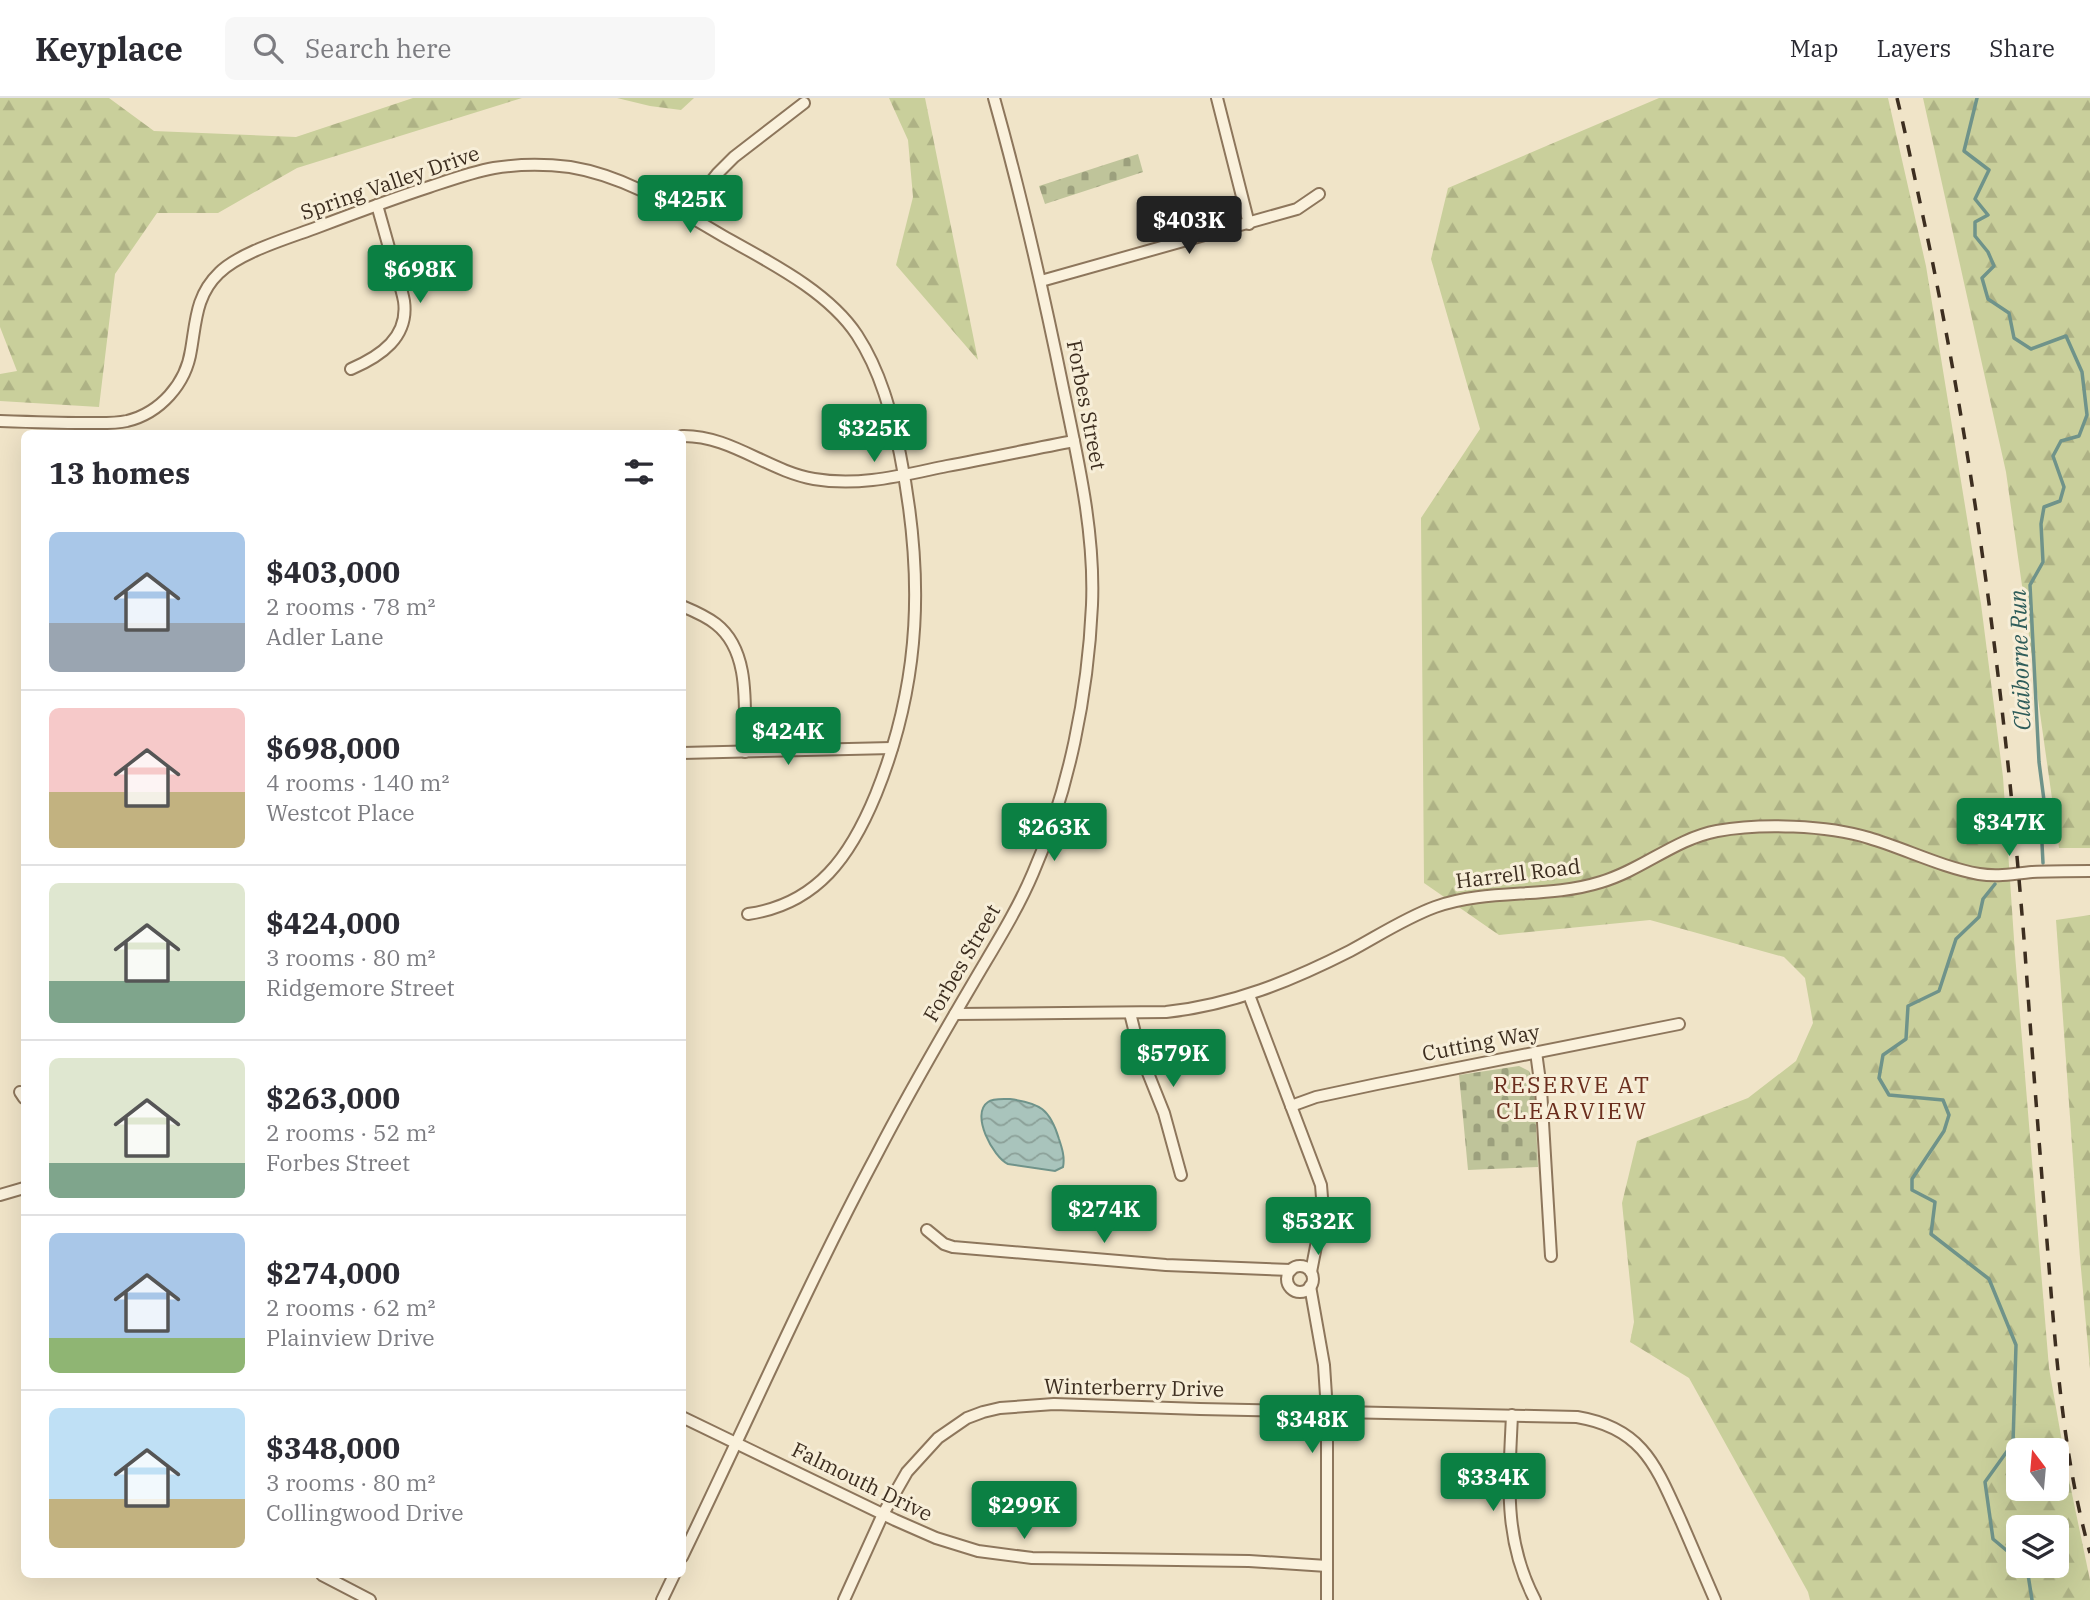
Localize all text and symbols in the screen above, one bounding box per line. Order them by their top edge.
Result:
search box [225,17,715,80]
text: Keyplace [35,27,183,70]
icon: search [249,29,287,67]
text: Search here [305,31,452,65]
text: Map [1790,32,1838,64]
text: Layers [1876,32,1951,64]
text: Share [1989,32,2055,64]
street label: Spring Valley Drive [296,138,483,226]
pin: $425K [641,176,739,235]
text: $425K [654,183,726,213]
pin: $403K [1140,197,1238,256]
text: $403K [1153,204,1225,234]
pin: $698K [371,246,469,305]
text: $698K [384,253,456,283]
street label: Forbes Street [1061,338,1113,472]
pin: $325K [825,404,923,464]
text: $325K [838,412,910,442]
text: 13 homes [49,453,190,492]
icon: filters [620,453,658,491]
text: $403,000 [266,552,400,591]
icon: home [105,560,189,644]
water label: Claiborne Run [2002,589,2036,731]
text: 2 rooms · 78 m² [266,591,436,621]
text: Adler Lane [266,621,384,651]
pin: $424K [739,708,837,767]
text: $424K [752,715,824,745]
text: $698,000 [266,728,400,767]
icon: home [105,736,189,820]
text: 4 rooms · 140 m² [266,767,449,797]
text: Westcot Place [266,797,415,827]
pin: $347K [1960,798,2058,858]
pin: $263K [1005,804,1103,863]
text: $347K [1973,806,2045,836]
text: $263K [1018,811,1090,841]
street label: Harrell Road [1454,851,1582,895]
street label: Forbes Street [916,899,1006,1026]
text: $424,000 [266,903,400,942]
icon: home [105,911,189,995]
text: 3 rooms · 80 m² [266,942,436,972]
text: Ridgemore Street [266,972,455,1002]
street label: Cutting Way [1420,1017,1543,1067]
pin: $579K [1124,1030,1222,1089]
text: $579K [1137,1037,1209,1067]
district label: RESERVE AT CLEARVIEW [1493,1069,1651,1125]
text: $263,000 [266,1078,400,1117]
icon: home [105,1086,189,1170]
text: 2 rooms · 52 m² [266,1117,436,1147]
text: Forbes Street [266,1147,410,1177]
pin: $274K [1055,1186,1153,1245]
text: $274K [1068,1193,1140,1223]
pin: $532K [1269,1198,1367,1257]
text: $532K [1282,1205,1354,1235]
text: $274,000 [266,1253,400,1292]
icon: home [105,1261,189,1345]
text: 2 rooms · 62 m² [266,1292,436,1322]
text: Plainview Drive [266,1322,435,1352]
street label: Winterberry Drive [1044,1371,1224,1403]
pin: $348K [1263,1396,1361,1455]
text: $348K [1276,1403,1348,1433]
text: $348,000 [266,1428,400,1467]
street label: Falmouth Drive [787,1435,937,1527]
icon: home [105,1436,189,1520]
north arrow [2006,1438,2068,1502]
map controls [2006,1438,2069,1578]
pin: $334K [1444,1454,1542,1513]
text: $334K [1457,1461,1529,1491]
text: 3 rooms · 80 m² [266,1467,436,1497]
pin: $299K [975,1482,1073,1541]
text: $299K [988,1489,1060,1519]
text: Collingwood Drive [266,1497,464,1527]
button: layers [2006,1515,2069,1578]

